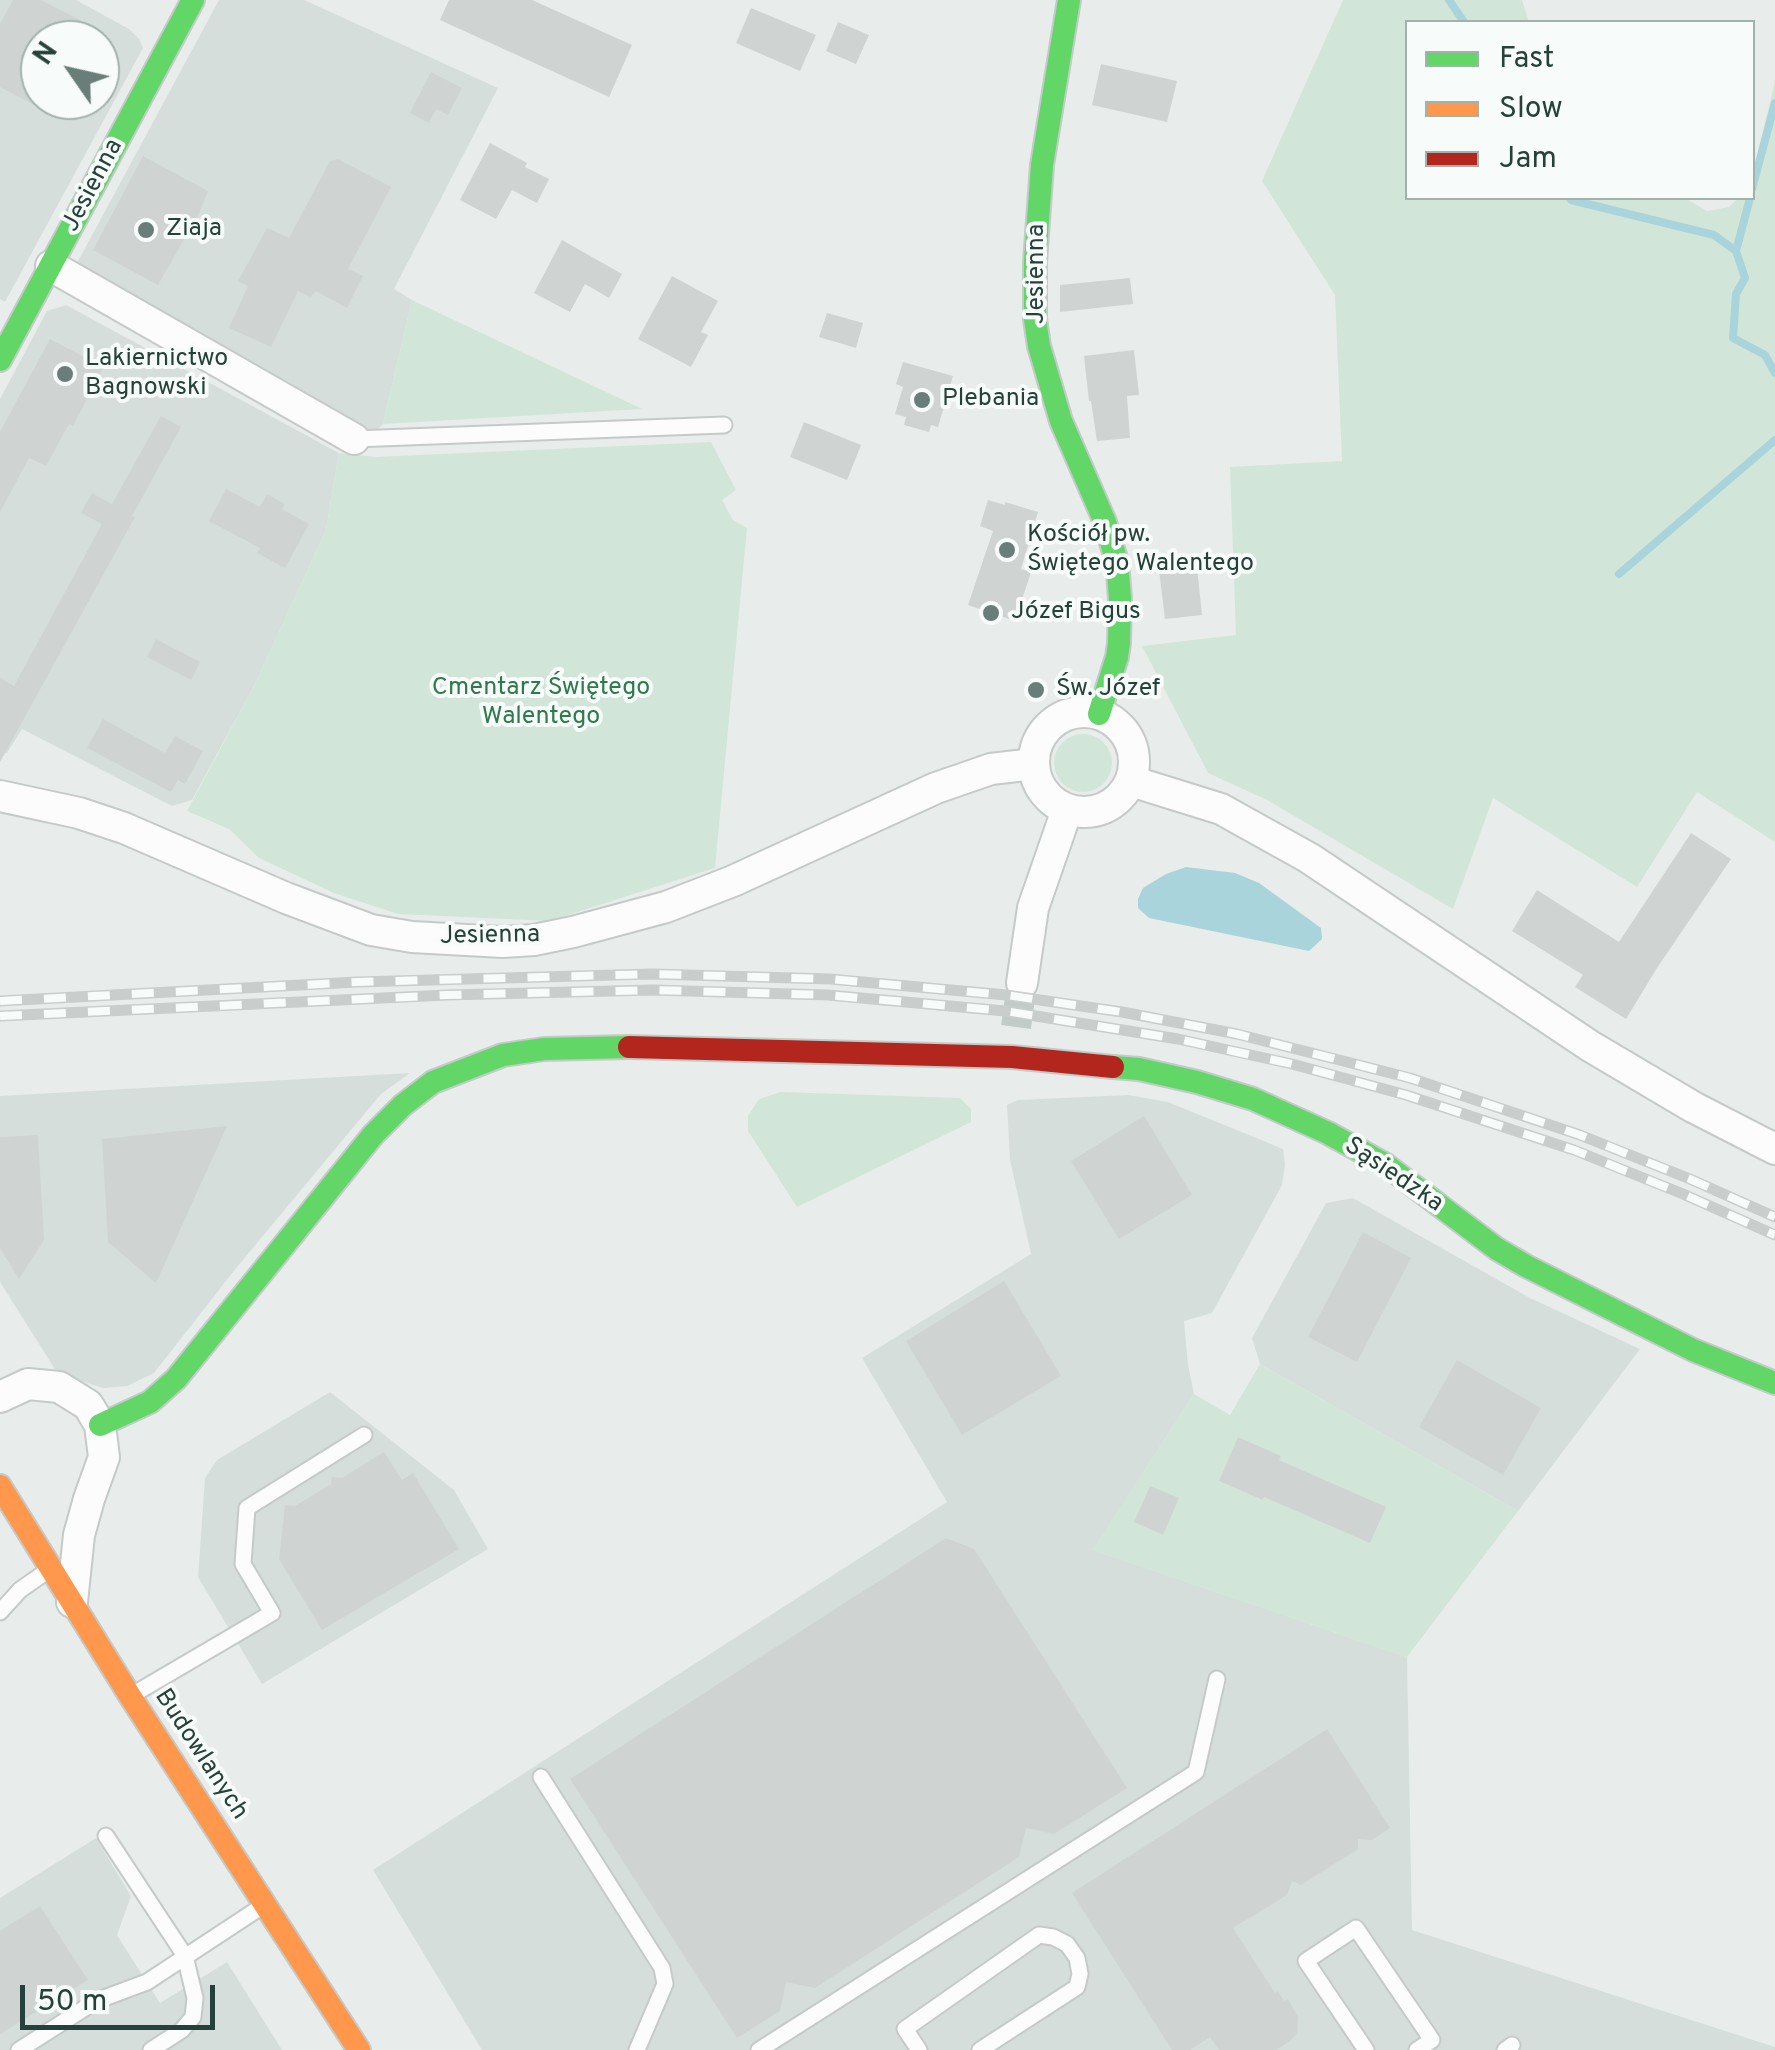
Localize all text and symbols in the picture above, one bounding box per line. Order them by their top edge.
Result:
north arrow [20,20,120,120]
legend [1405,20,1755,200]
text: N [26,36,67,73]
text: Fast [1499,41,1554,78]
text: Slow [1499,91,1563,128]
street label: Jesienna [57,135,131,237]
text: Jam [1499,141,1557,178]
place label: Ziaja [166,215,222,245]
marker: Ziaja [135,219,157,241]
street label: Jesienna [1023,224,1053,324]
place label: Lakiernictwo Bagnowski [85,345,228,404]
marker: Lakiernictwo Bagnowski [54,363,76,385]
place label: Plebania [942,385,1039,415]
marker: Plebania [911,389,933,411]
place label: Kościół pw. Świętego Walentego [1027,521,1254,580]
marker: Kościół pw. Świętego Walentego [996,539,1018,561]
place label: Józef Bigus [1011,598,1141,628]
marker: Józef Bigus [980,602,1002,624]
park label: Cmentarz Świętego Walentego [432,674,650,733]
place label: Św. Józef [1056,675,1160,705]
marker: Św. Józef [1025,679,1047,701]
street label: Jesienna [440,921,540,953]
street label: Sąsiedzka [1338,1132,1448,1220]
street label: Budowlanych [147,1684,253,1826]
scale bar [25,1965,220,2027]
text: 50 m [37,1984,107,2021]

